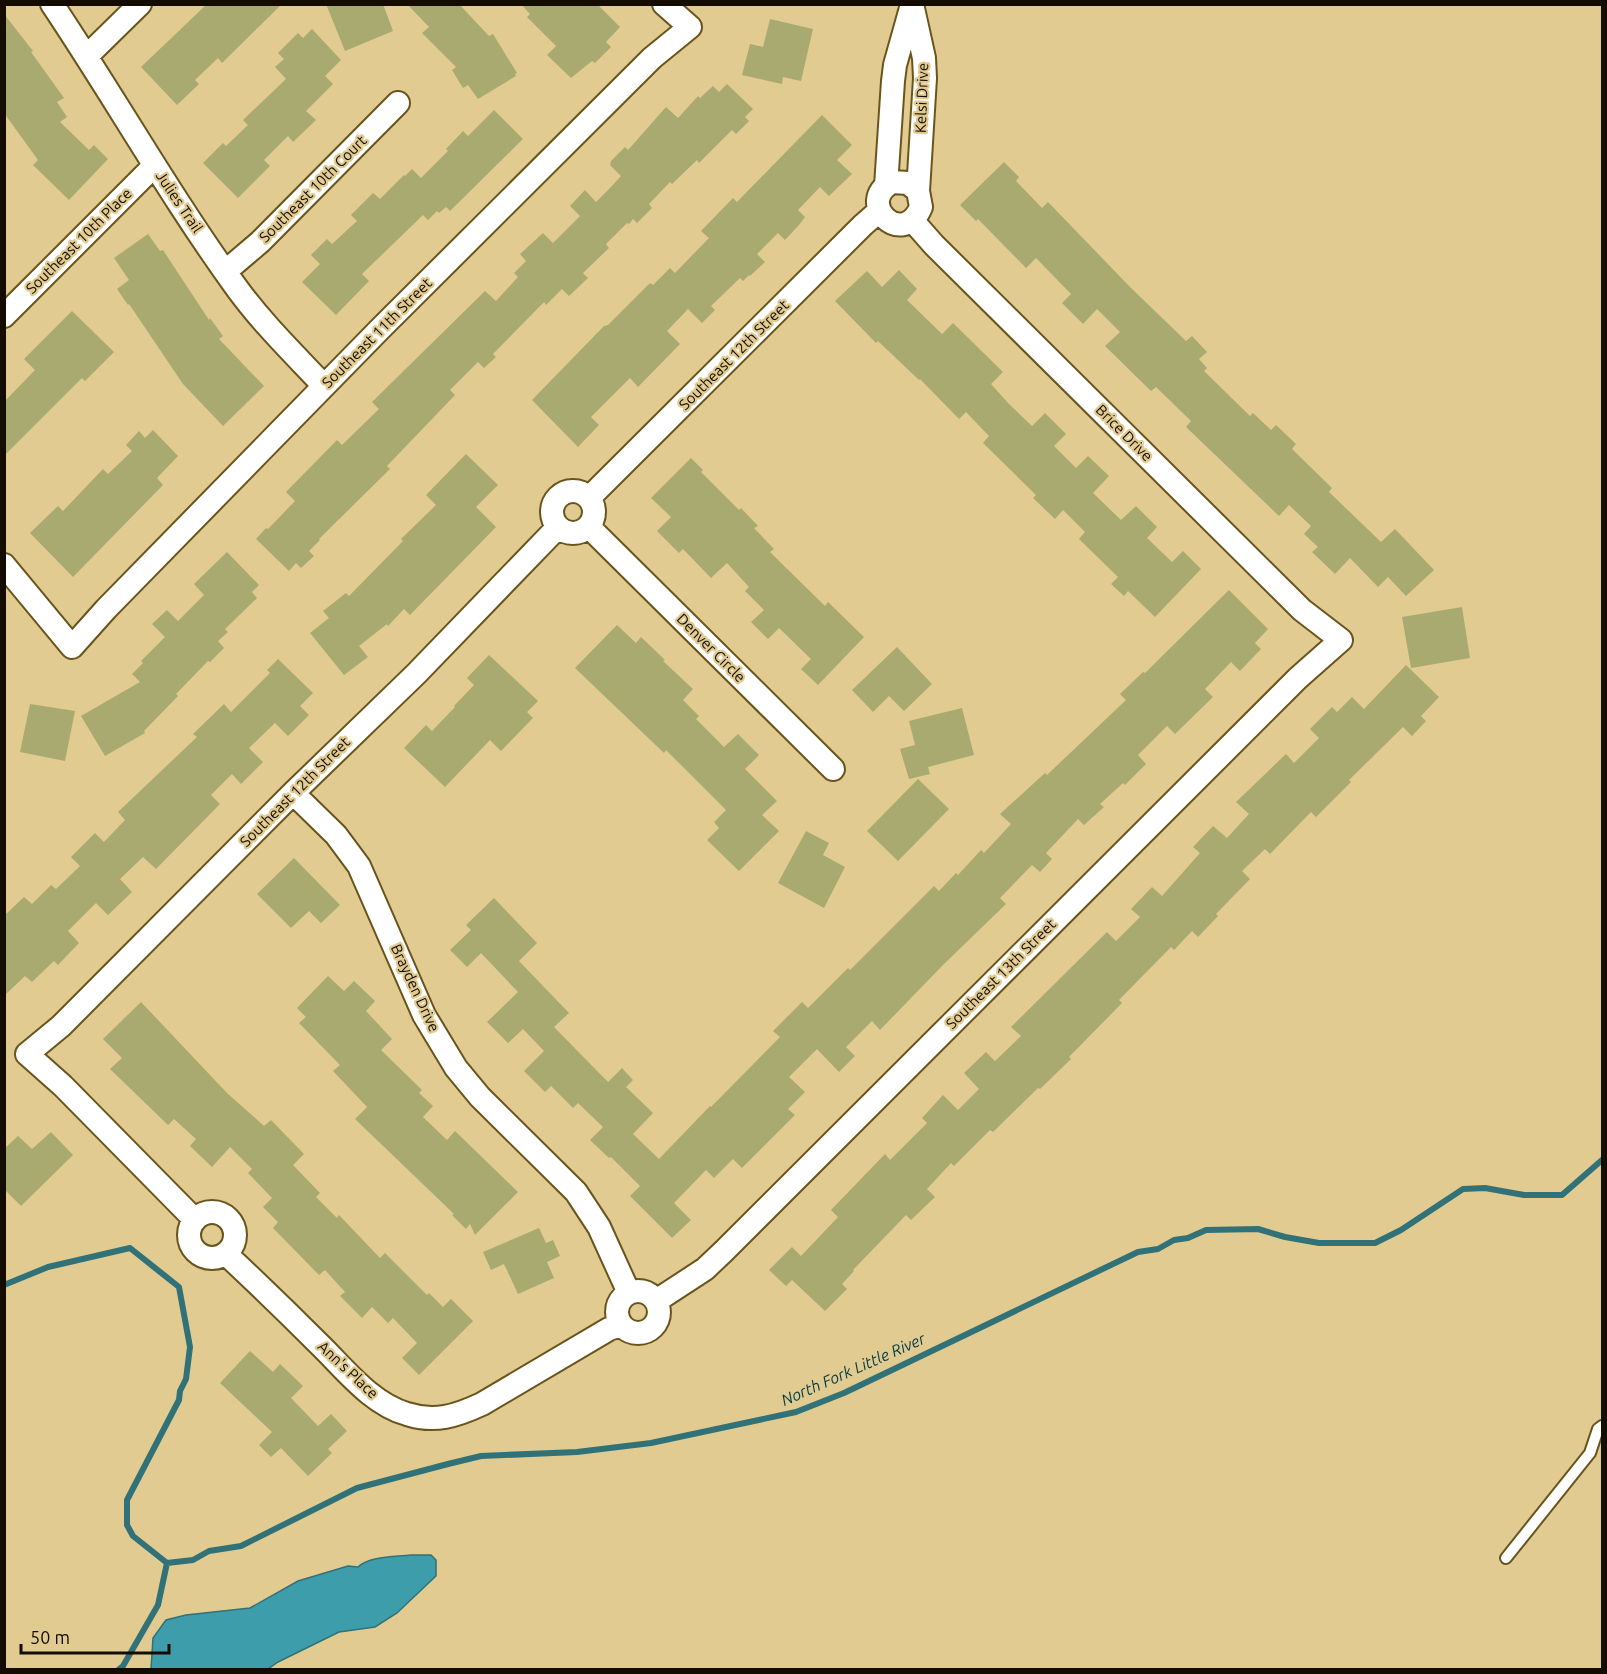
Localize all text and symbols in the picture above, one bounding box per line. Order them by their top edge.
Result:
street label: Kelsi Drive [912,63,931,133]
street label: Southeast 10th Court [256,132,370,246]
street label: Julies Trail [153,168,206,236]
street label: Southeast 10th Place [22,184,135,297]
street label: Southeast 11th Street [318,274,435,391]
street label: Southeast 12th Street [675,296,792,413]
street label: Brice Drive [1093,401,1156,464]
street label: Denver Circle [674,610,749,685]
street label: Southeast 12th Street [236,733,353,850]
street label: Southeast 13th Street [942,915,1059,1032]
street label: Brayden Drive [388,941,443,1034]
water label: North Fork Little River [778,1329,929,1409]
street label: Ann's Place [315,1338,382,1402]
scale bar [21,1617,170,1655]
text: 50 m [30,1627,70,1647]

